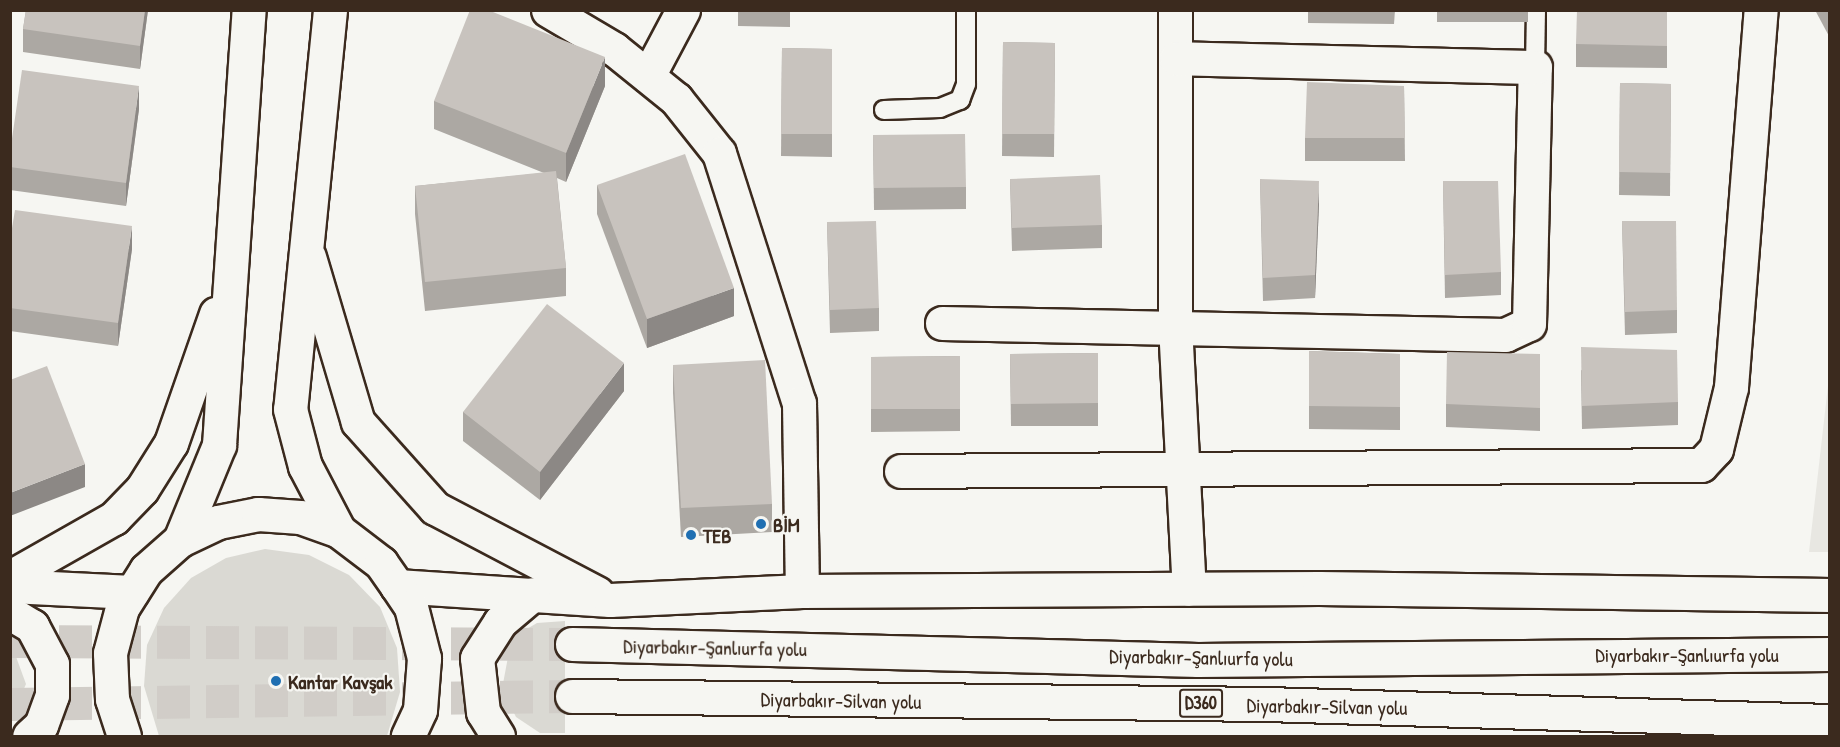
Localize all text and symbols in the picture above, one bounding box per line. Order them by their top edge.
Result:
place label: BİM [773,512,800,536]
marker: BİM [754,517,768,531]
place label: TEB [703,523,731,547]
marker: TEB [684,528,698,542]
street label: Diyarbakır-Şanlıurfa yolu [623,633,807,661]
street label: Diyarbakır-Şanlıurfa yolu [1595,642,1779,666]
street label: Diyarbakır-Şanlıurfa yolu [1109,643,1293,671]
place label: Kantar Kavşak [288,669,392,693]
marker: Kantar Kavşak [269,674,283,688]
street label: Diyarbakır-Silvan yolu [760,687,922,713]
road number: D360 [1178,688,1224,718]
street label: Diyarbakır-Silvan yolu [1246,693,1408,719]

